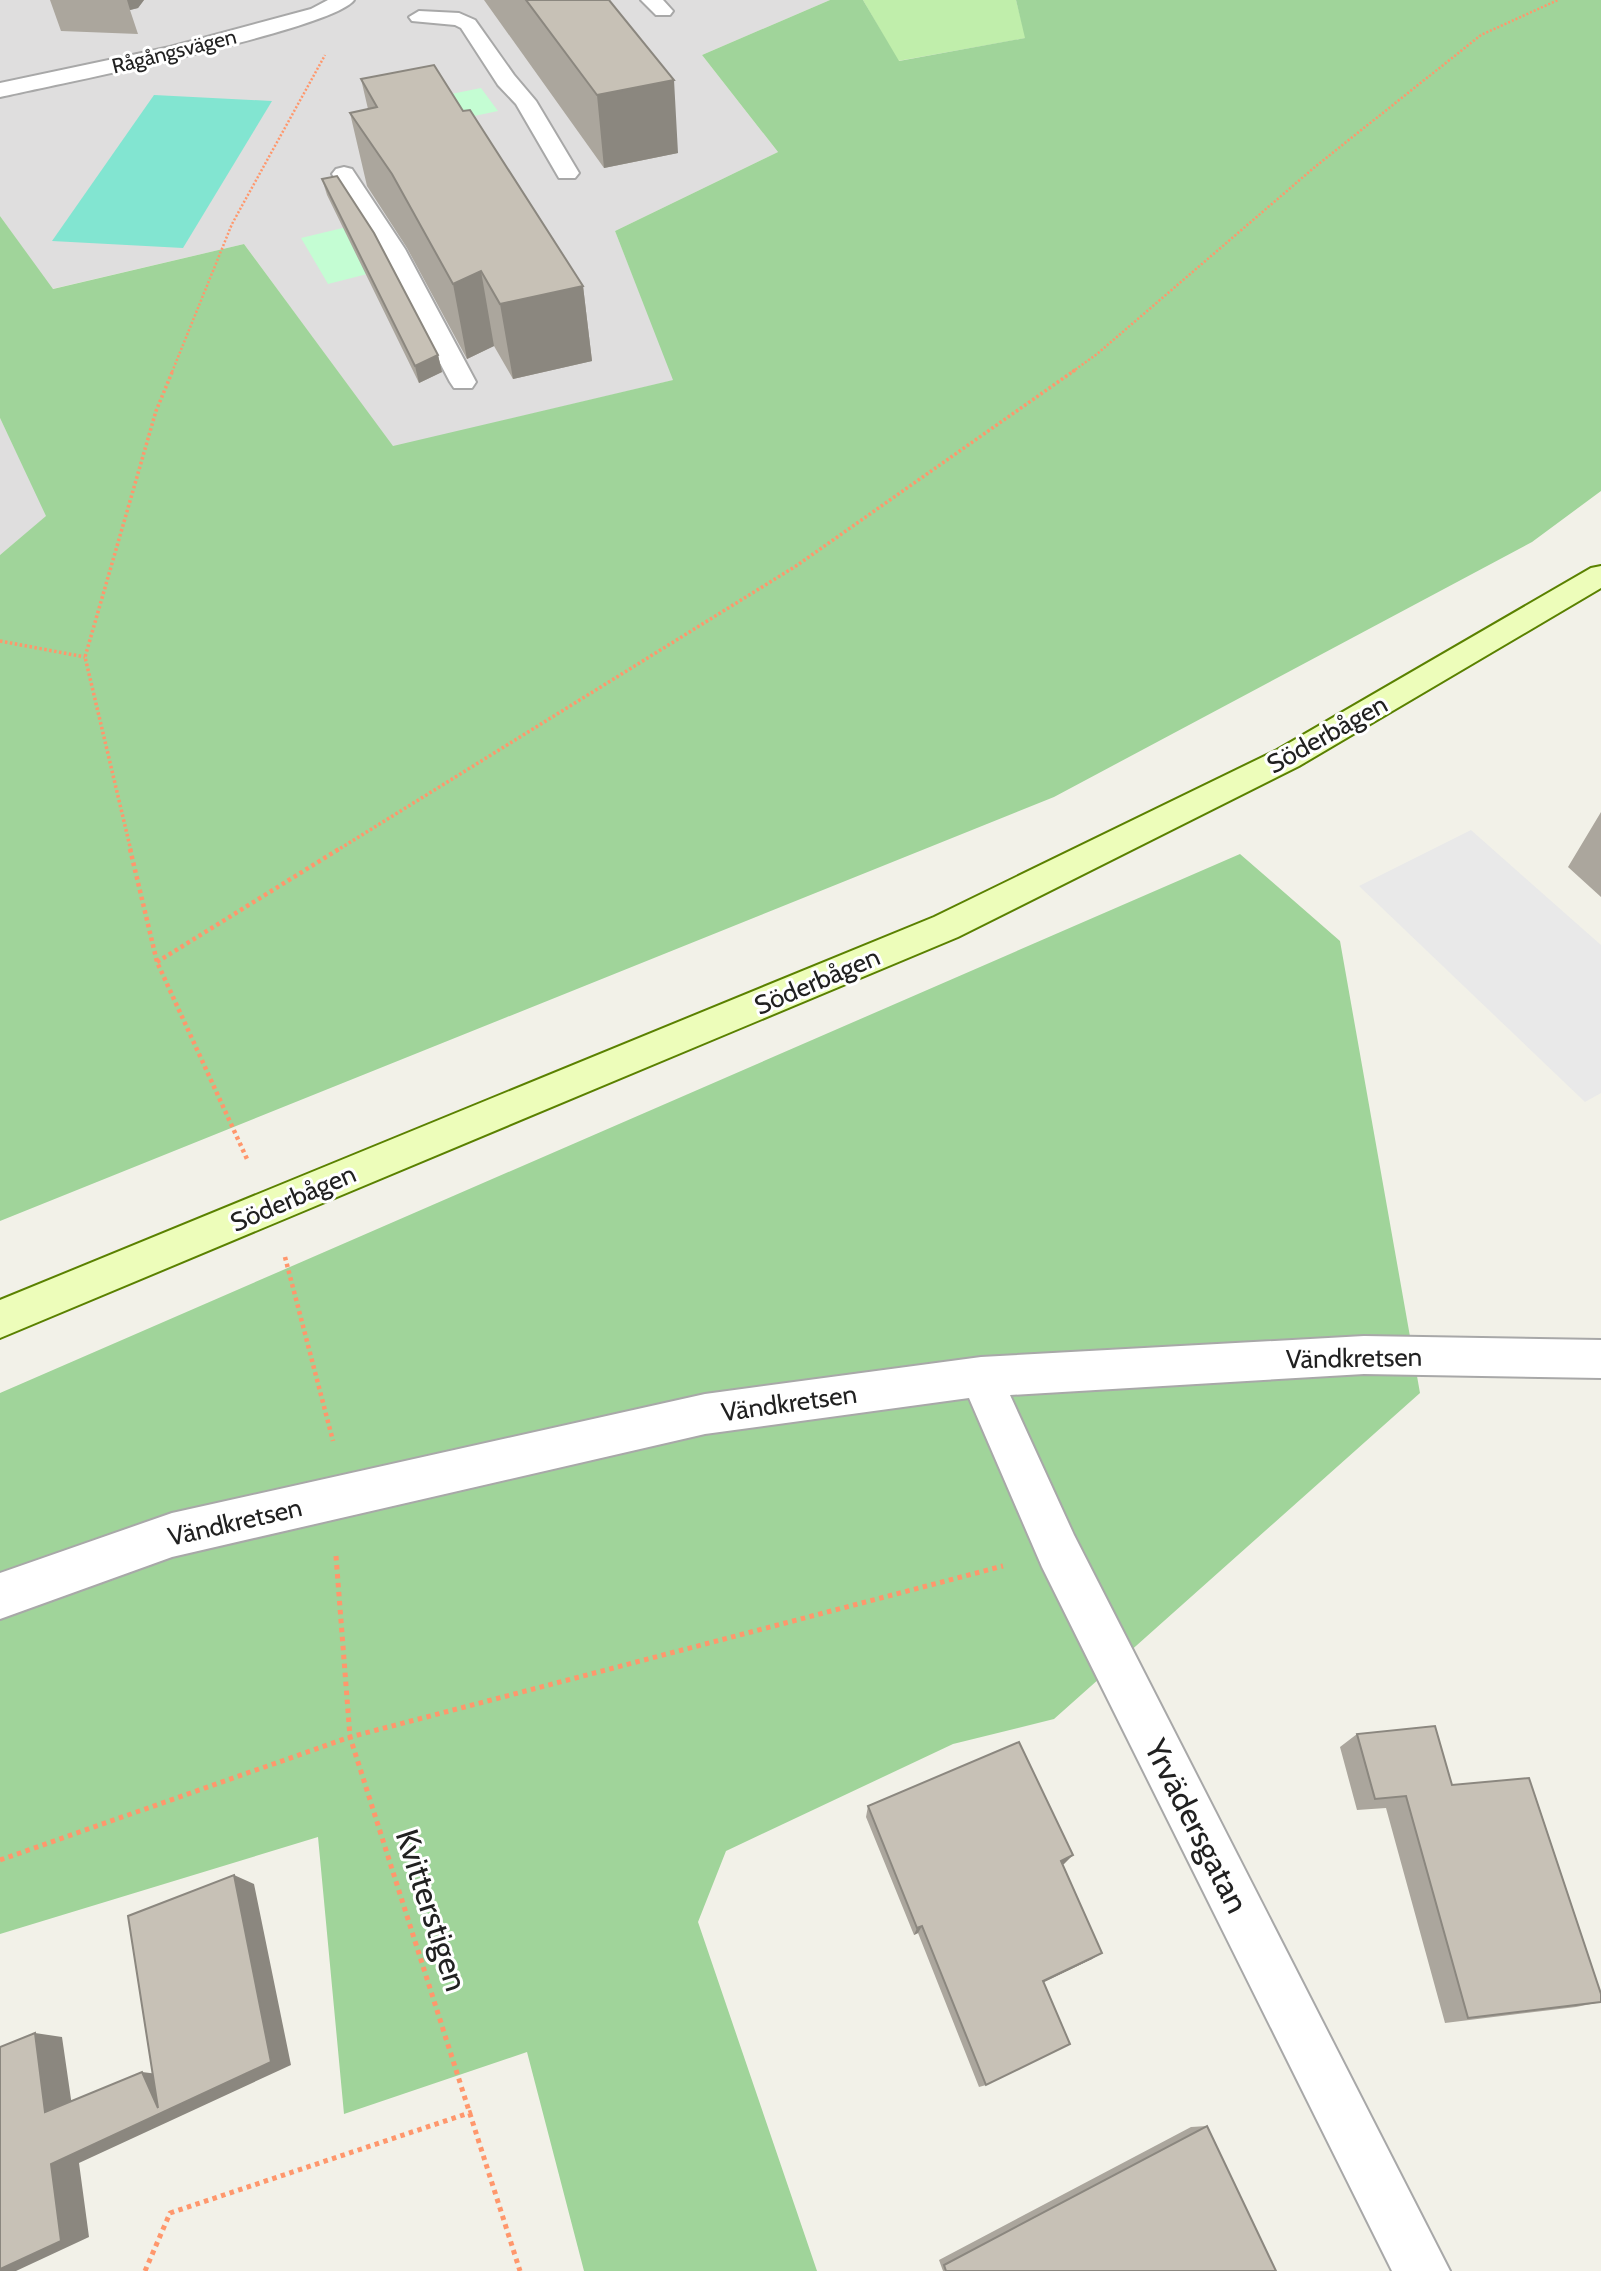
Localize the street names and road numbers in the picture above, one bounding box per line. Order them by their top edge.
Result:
street label: Rågångsvägen [109,23,239,79]
street label: Söderbågen [1261,688,1393,780]
street label: Söderbågen [749,940,885,1022]
street label: Söderbågen [225,1157,361,1239]
street label: Vändkretsen [1285,1341,1423,1375]
street label: Vändkretsen [719,1378,859,1428]
street label: Vändkretsen [165,1491,305,1553]
street label: Yrvädersgatan [1136,1732,1257,1919]
street label: Kvitterstigen [388,1824,476,1996]

